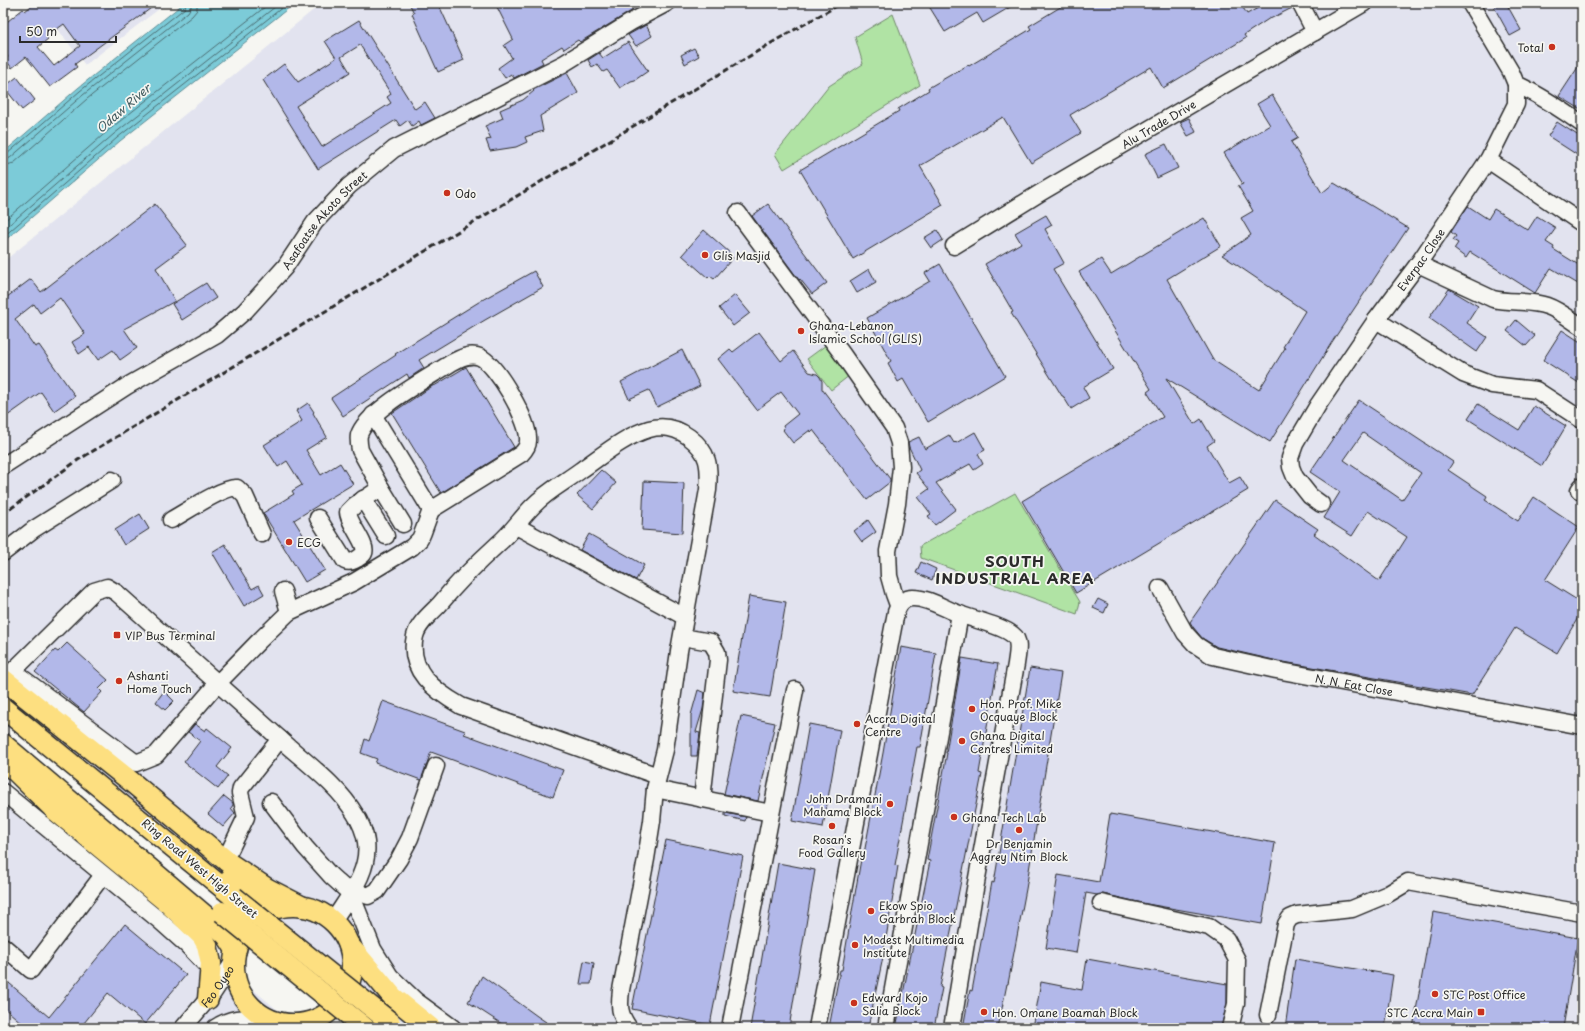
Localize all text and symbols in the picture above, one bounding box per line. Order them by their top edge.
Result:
scale bar [20,18,116,44]
text: 50 m [26,22,57,40]
place label: Total [1517,39,1544,56]
marker: Total [1547,42,1557,52]
water label: Odaw River [92,78,155,137]
street label: Alu Trade Drive [1118,95,1199,152]
street label: Asafoatse Akoto Street [277,166,371,273]
place label: Odo [455,185,476,202]
marker: Odo [442,188,452,198]
street label: Everpac Close [1393,224,1448,294]
place label: Glis Masjid [713,247,771,264]
marker: Glis Masjid [700,250,710,260]
place label: Ghana-Lebanon Islamic School (GLIS) [809,317,922,347]
marker: Ghana-Lebanon Islamic School (GLIS) [796,326,806,336]
place label: ECG [297,534,321,551]
marker: ECG [284,537,294,547]
district label: SOUTH INDUSTRIAL AREA [935,549,1095,589]
place label: VIP Bus Terminal [125,627,215,644]
marker: VIP Bus Terminal [112,630,122,640]
place label: Ashanti Home Touch [127,667,192,697]
street label: N. N. Eat Close [1314,669,1395,700]
marker: Ashanti Home Touch [114,676,124,686]
place label: Hon. Prof. Mike Ocquaye Block [980,695,1062,725]
marker: Hon. Prof. Mike Ocquaye Block [967,704,977,714]
place label: Accra Digital Centre [865,710,936,740]
marker: Accra Digital Centre [852,719,862,729]
place label: Ghana Digital Centres Limited [970,727,1053,757]
marker: Ghana Digital Centres Limited [957,736,967,746]
place label: John Dramani Mahama Block [803,790,883,820]
marker: John Dramani Mahama Block [885,799,895,809]
place label: Ghana Tech Lab [962,809,1047,826]
marker: Ghana Tech Lab [949,812,959,822]
street label: Ring Road West High Street [138,814,262,922]
marker: Rosan's Food Gallery [827,821,837,831]
marker: Dr Benjamin Aggrey Ntim Block [1014,825,1024,835]
place label: Rosan's Food Gallery [798,831,866,861]
place label: Dr Benjamin Aggrey Ntim Block [970,835,1069,865]
place label: Ekow Spio Garbrah Block [879,897,957,927]
marker: Ekow Spio Garbrah Block [866,906,876,916]
place label: Modest Multimedia Institute [863,931,964,961]
marker: Modest Multimedia Institute [850,940,860,950]
street label: Feo Oyeo [196,962,238,1011]
place label: STC Post Office [1443,986,1526,1003]
place label: Edward Kojo Salia Block [862,989,928,1019]
marker: STC Post Office [1430,989,1440,999]
marker: Edward Kojo Salia Block [849,998,859,1008]
place label: Hon. Omane Boamah Block [992,1004,1138,1021]
place label: STC Accra Main [1387,1004,1473,1021]
marker: Hon. Omane Boamah Block [979,1007,989,1017]
marker: STC Accra Main [1476,1007,1486,1017]

